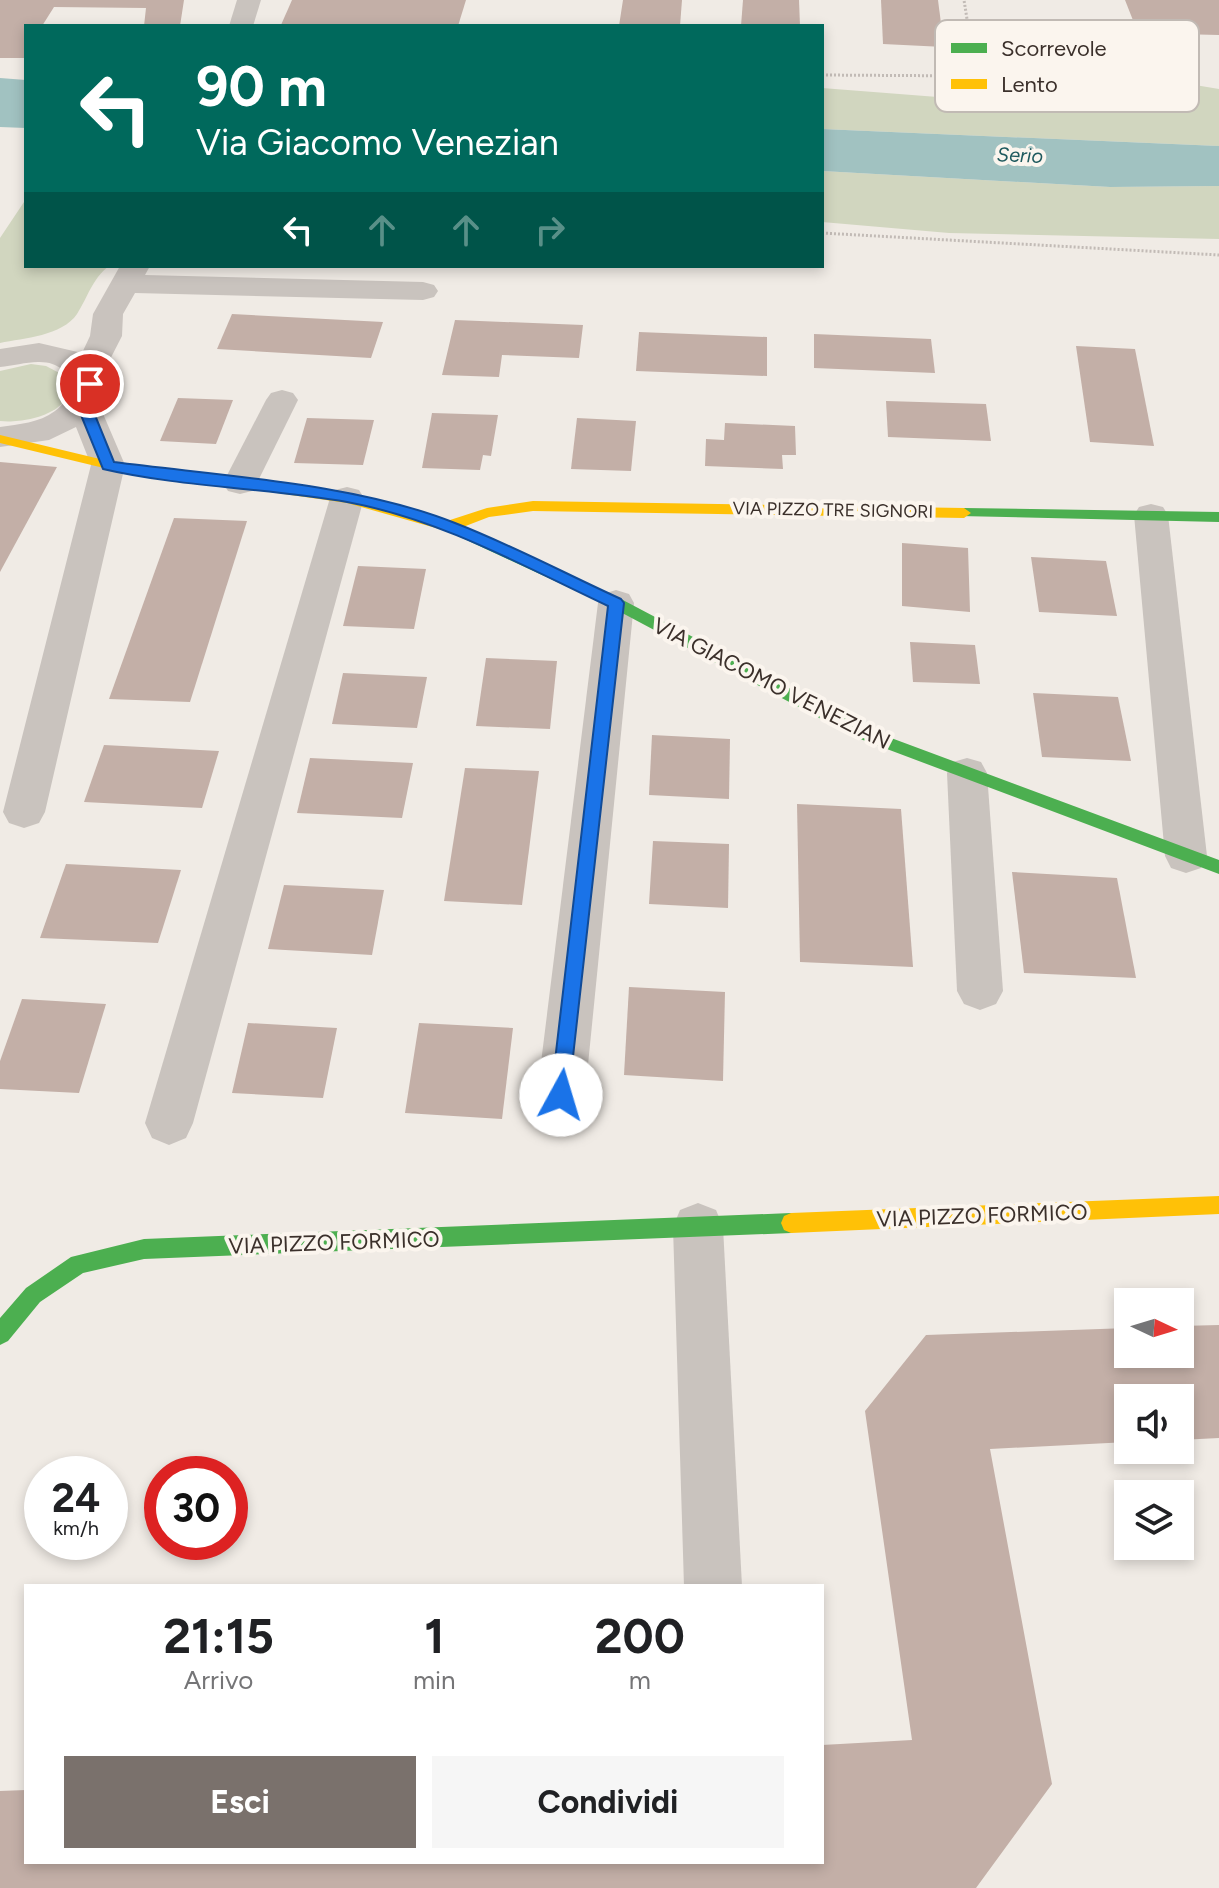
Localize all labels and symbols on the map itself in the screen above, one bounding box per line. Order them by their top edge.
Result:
legend [935,20,1199,112]
text: Scorrevole [1001,35,1107,62]
text: Lento [1001,71,1058,98]
water label: Serio [996,142,1044,168]
pin [56,350,124,418]
street label: VIA PIZZO TRE SIGNORI [732,497,934,523]
street label: VIA GIACOMO VENEZIAN [649,612,895,755]
position arrow [519,1053,603,1137]
street label: VIA PIZZO FORMICO [876,1198,1088,1233]
street label: VIA PIZZO FORMICO [228,1225,440,1260]
north arrow [1114,1288,1194,1368]
speed limit sign: 30 [144,1456,248,1560]

